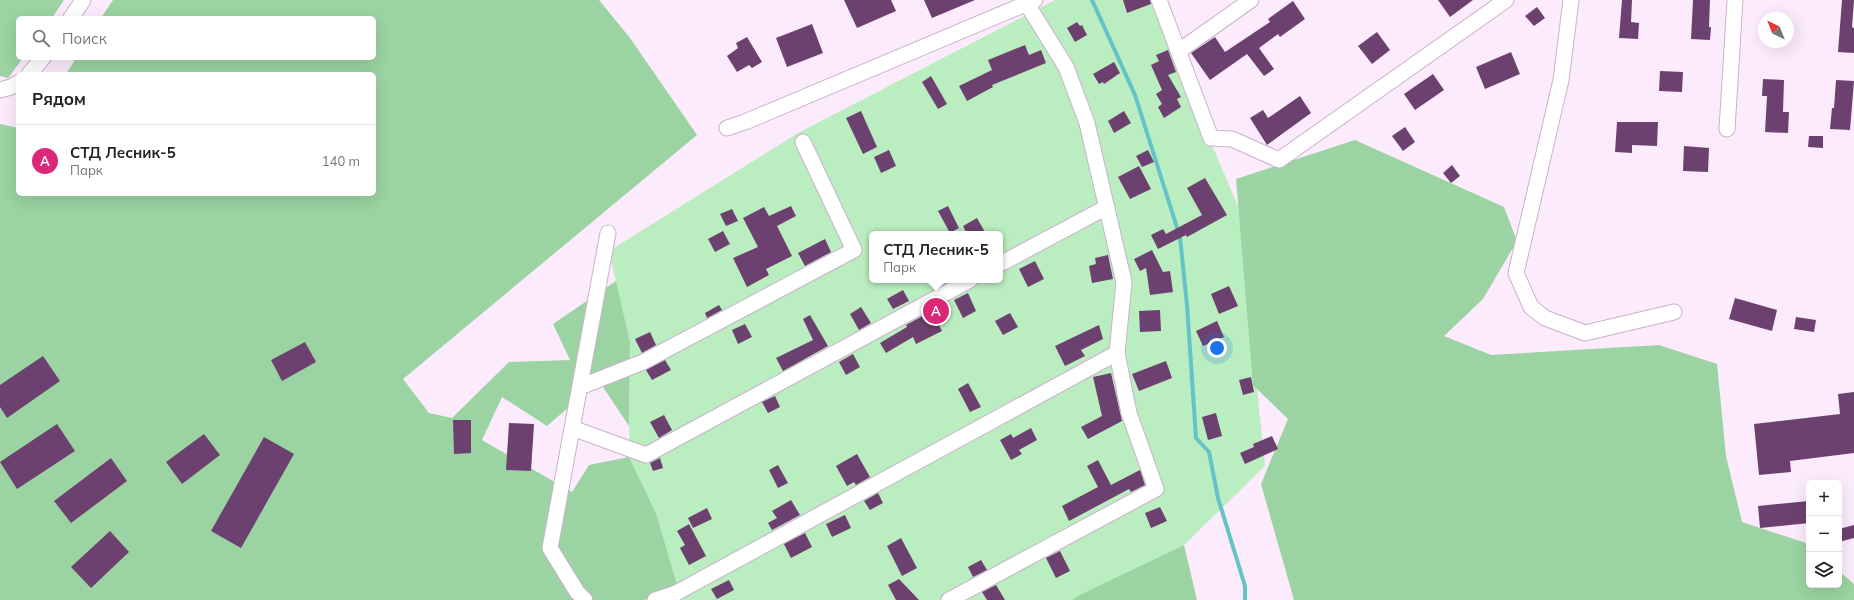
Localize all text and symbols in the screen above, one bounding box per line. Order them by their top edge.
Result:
north arrow [1758,12,1794,48]
search box [16,16,376,60]
icon: search [30,27,52,49]
text: Поиск [62,29,107,48]
text: Рядом [32,88,86,109]
text: СТД Лесник-5 [70,143,176,162]
text: A [40,153,50,169]
text: 140 m [322,153,360,169]
text: Парк [70,162,103,178]
popup [869,231,1003,283]
text: СТД Лесник-5 [883,240,989,259]
text: Парк [883,259,916,275]
pin: A [923,296,949,326]
your location [1207,338,1227,358]
map controls [1806,480,1842,588]
button: + [1806,480,1842,516]
button: − [1806,516,1842,552]
button: layers [1806,552,1842,588]

